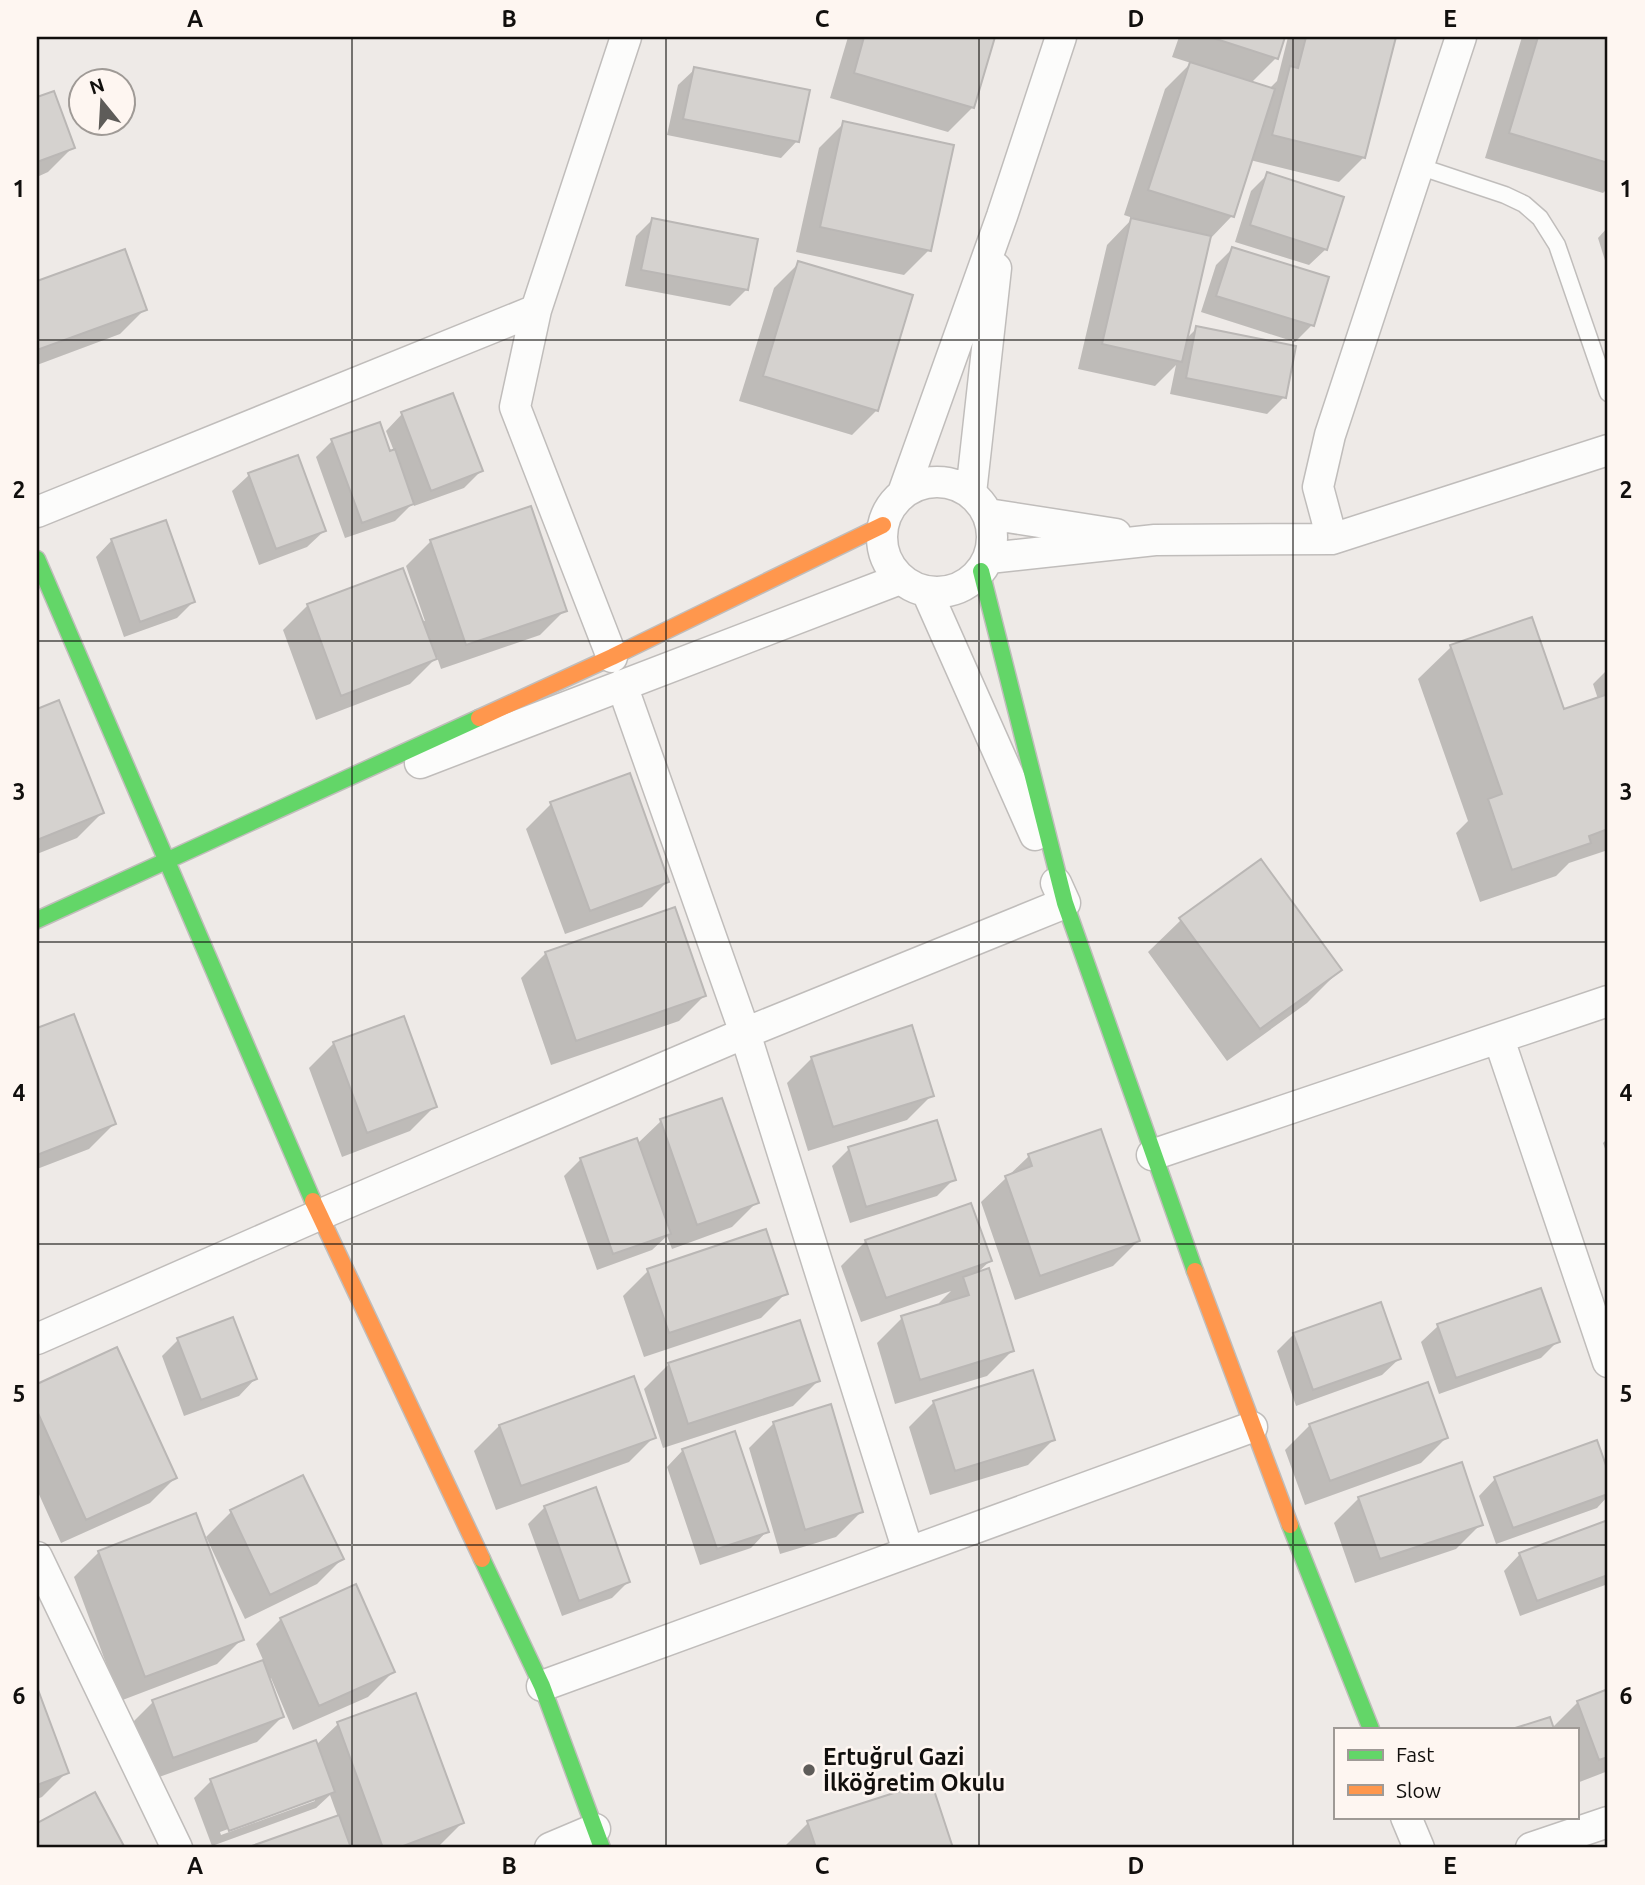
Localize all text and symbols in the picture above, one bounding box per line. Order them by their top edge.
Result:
text: A [187,6,203,31]
text: B [501,6,517,31]
text: C [815,6,830,31]
text: D [1128,6,1144,31]
text: E [1443,6,1457,31]
north arrow [66,66,136,136]
text: N [87,73,107,98]
text: 1 [13,176,25,201]
text: 1 [1620,176,1632,201]
text: 2 [13,477,25,502]
text: 2 [1620,477,1632,502]
text: 3 [13,779,25,804]
text: 3 [1620,779,1632,804]
text: 4 [13,1080,26,1105]
text: 4 [1620,1080,1633,1105]
text: 5 [13,1381,25,1406]
text: 5 [1620,1381,1632,1406]
text: 6 [13,1683,26,1708]
text: 6 [1620,1683,1633,1708]
legend [1334,1728,1578,1818]
text: Fast [1396,1742,1434,1766]
place label: Ertuğrul Gazi İlköğretim Okulu [823,1744,1005,1795]
marker: Ertuğrul Gazi İlköğretim Okulu [801,1762,817,1778]
text: Slow [1396,1778,1441,1802]
text: A [187,1853,203,1878]
text: B [501,1853,517,1878]
text: C [815,1853,830,1878]
text: D [1128,1853,1144,1878]
text: E [1443,1853,1457,1878]

